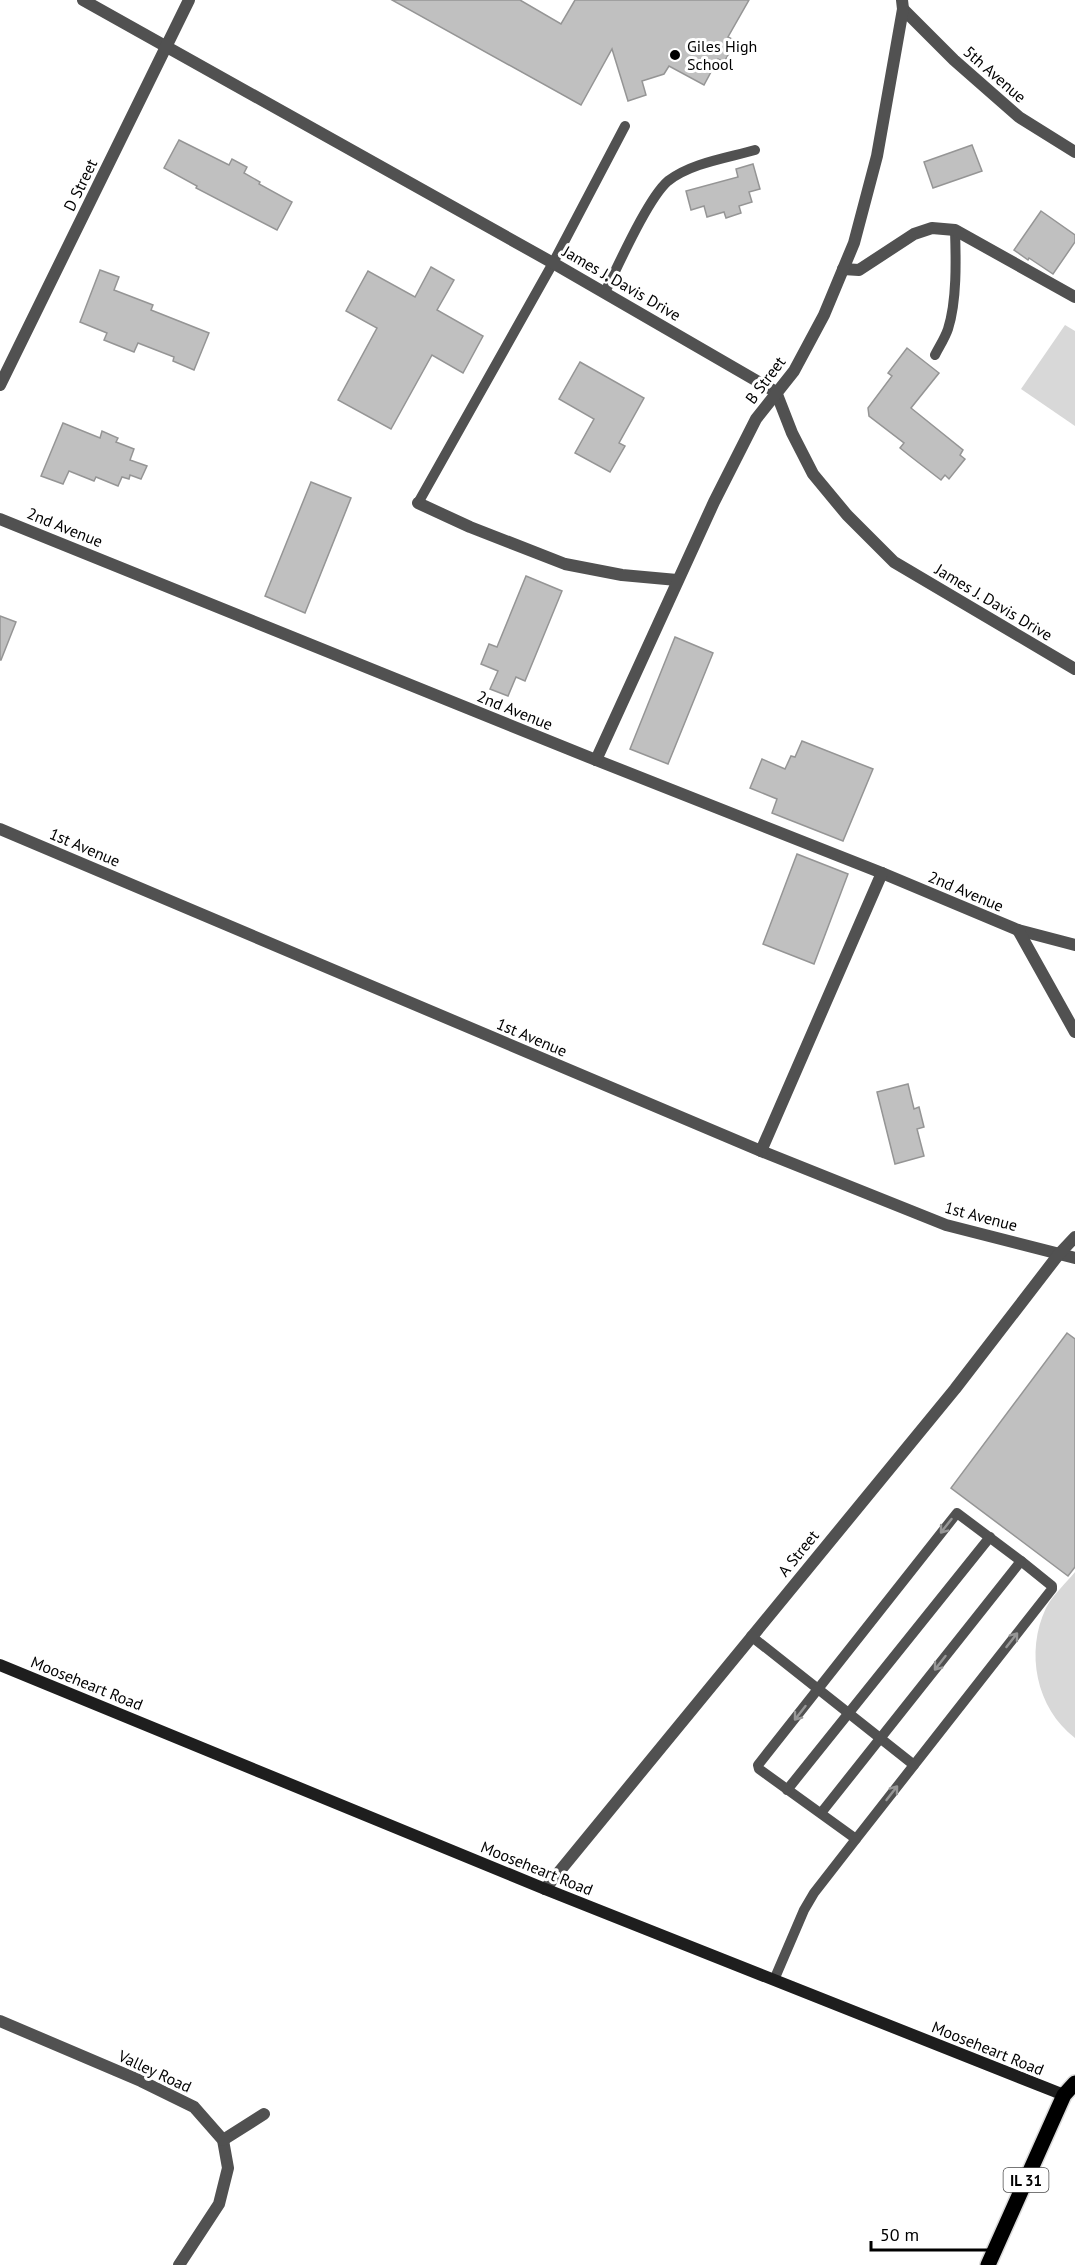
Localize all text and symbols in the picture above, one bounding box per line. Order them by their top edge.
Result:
place label: Giles High School [687,36,757,74]
street label: 5th Avenue [960,41,1030,107]
marker: Giles High School [668,48,682,62]
street label: D Street [59,155,101,214]
street label: James J. Davis Drive [559,241,685,325]
street label: B Street [741,352,790,408]
street label: 2nd Avenue [24,503,106,551]
street label: James J. Davis Drive [931,559,1056,645]
street label: 2nd Avenue [474,686,556,734]
street label: 1st Avenue [47,823,123,871]
street label: 2nd Avenue [925,866,1007,916]
street label: 1st Avenue [494,1013,570,1061]
street label: 1st Avenue [942,1197,1020,1235]
one-way arrow [940,1518,953,1534]
street label: A Street [773,1525,823,1580]
one-way arrow [1006,1632,1019,1648]
street label: Mooseheart Road [28,1651,146,1715]
one-way arrow [933,1655,946,1671]
one-way arrow [793,1704,806,1720]
one-way arrow [885,1785,898,1801]
street label: Mooseheart Road [478,1836,596,1900]
street label: Mooseheart Road [929,2016,1047,2080]
street label: Valley Road [114,2045,195,2097]
road number: IL 31 [1004,2168,1048,2192]
scale bar [871,2214,1000,2252]
text: 50 m [880,2223,919,2246]

